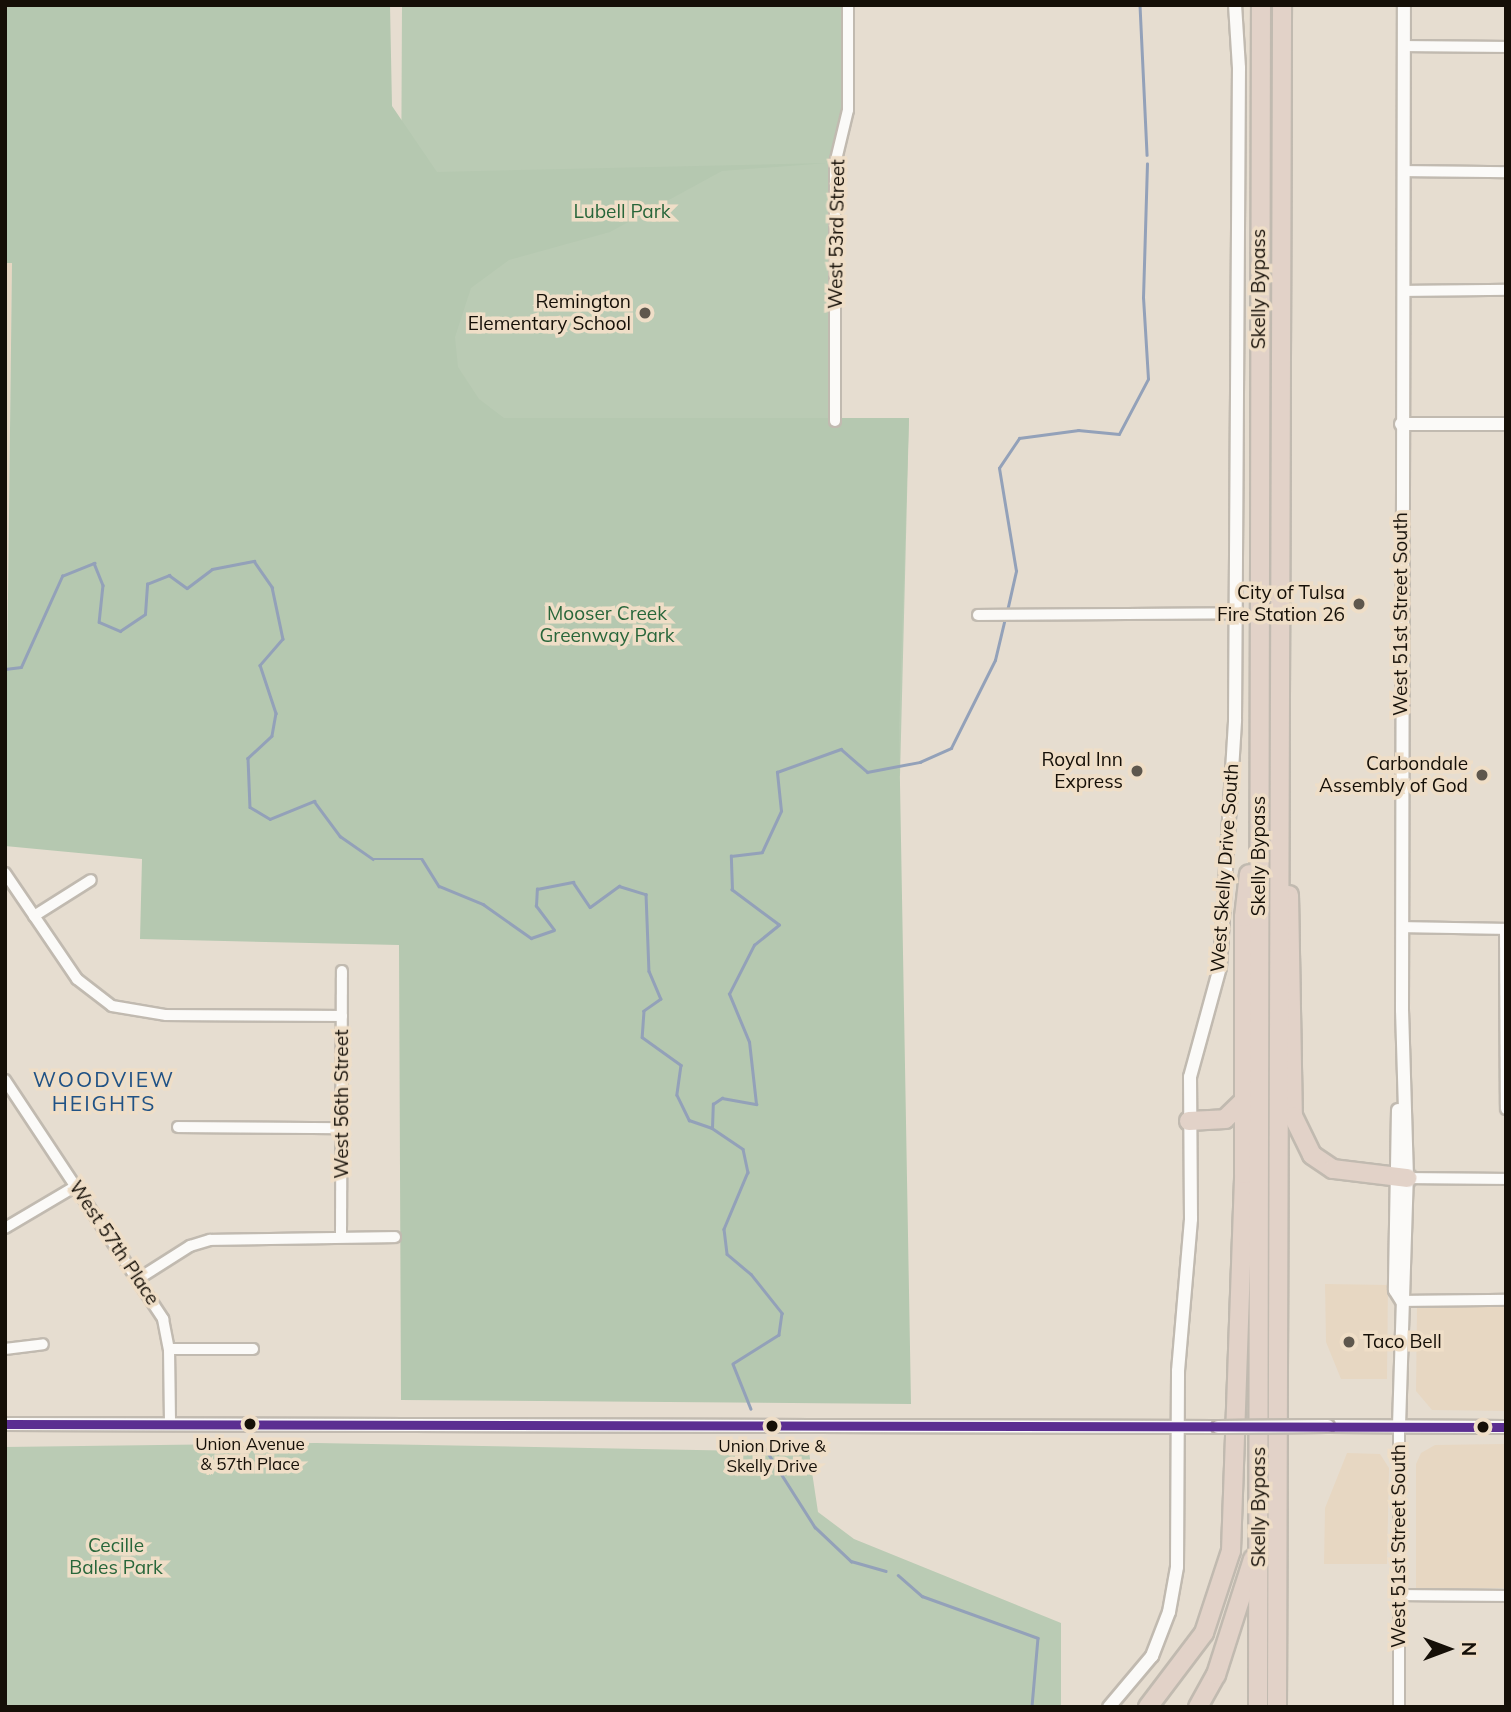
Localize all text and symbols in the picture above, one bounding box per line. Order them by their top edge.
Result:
street label: West 53rd Street [824,159,850,309]
park label: Lubell Park [574,201,670,223]
street label: Skelly Bypass [1248,229,1270,349]
place label: Remington Elementary School [468,291,631,335]
marker: Remington Elementary School [637,305,653,321]
street label: West 51st Street South [1390,512,1412,716]
place label: City of Tulsa Fire Station 26 [1217,582,1345,626]
marker: City of Tulsa Fire Station 26 [1351,596,1367,612]
park label: Mooser Creek Greenway Park [539,603,675,647]
place label: Royal Inn Express [1041,749,1123,793]
place label: Carbondale Assembly of God [1319,753,1468,797]
marker: Royal Inn Express [1129,763,1145,779]
street label: West Skelly Drive South [1206,763,1244,973]
marker: Carbondale Assembly of God [1474,767,1490,783]
street label: Skelly Bypass [1248,796,1270,916]
street label: West 56th Street [331,1029,353,1179]
district label: WOODVIEW HEIGHTS [34,1066,174,1116]
street label: West 57th Place [64,1177,164,1309]
place label: Taco Bell [1363,1331,1442,1353]
marker: Taco Bell [1341,1334,1357,1350]
marker: Union Avenue & 57th Place [243,1417,257,1431]
marker: Union Drive & Skelly Drive [765,1419,779,1433]
unlabelled marker [1476,1420,1490,1434]
place label: Union Avenue & 57th Place [195,1434,305,1474]
place label: Union Drive & Skelly Drive [718,1436,826,1476]
street label: West 51st Street South [1388,1444,1410,1648]
street label: Skelly Bypass [1248,1447,1270,1567]
park label: Cecille Bales Park [69,1535,163,1579]
north arrow [1413,1614,1483,1684]
text: N [1457,1642,1481,1656]

